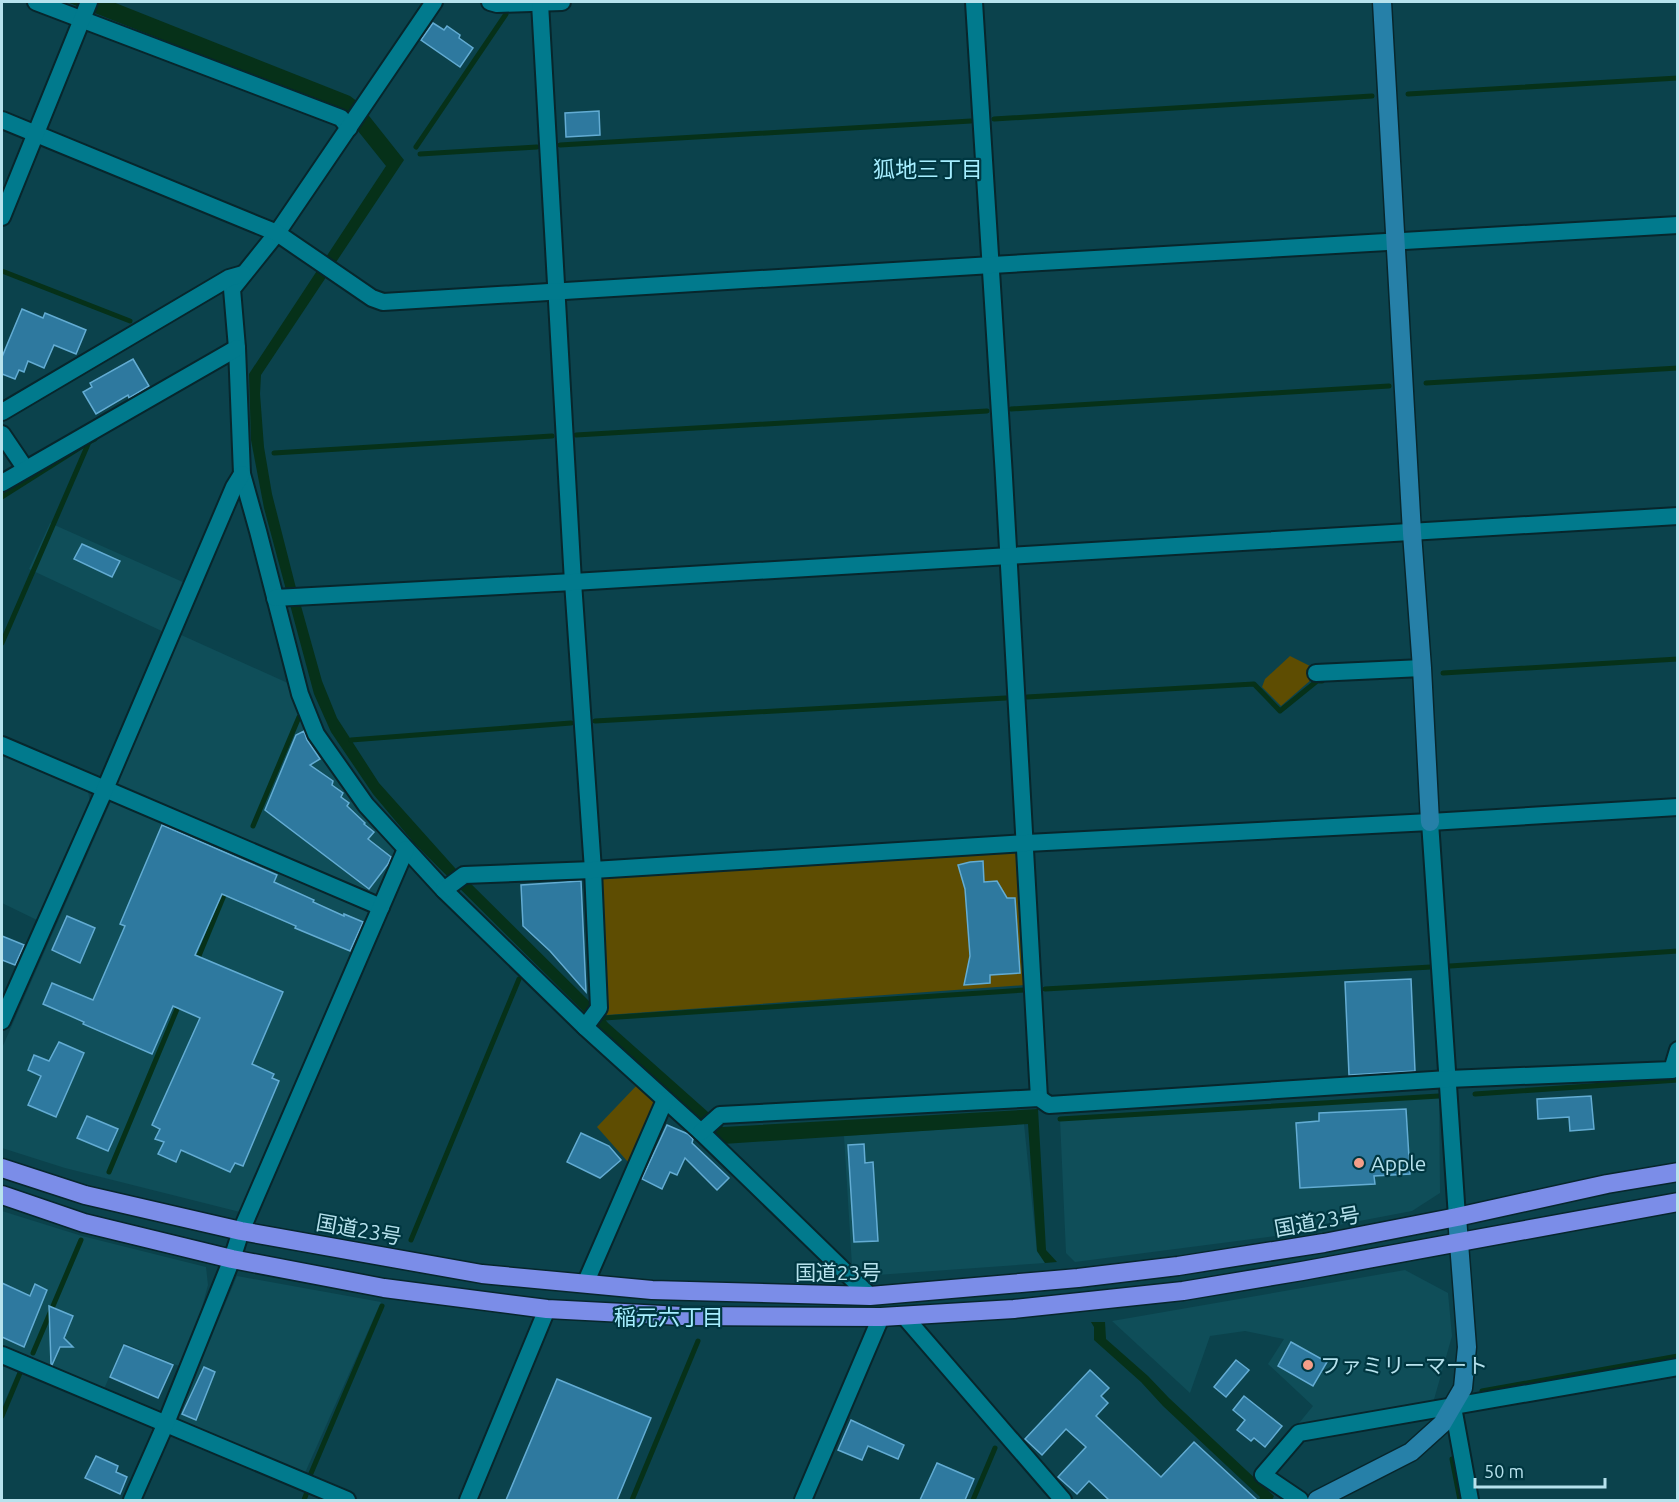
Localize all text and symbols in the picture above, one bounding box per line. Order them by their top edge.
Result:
district label: 狐地三丁目 [873,156,983,181]
place label: Apple [1371,1151,1426,1175]
marker: Apple [1352,1156,1366,1170]
street label: 国道23号 [1272,1202,1362,1240]
street label: 国道23号 [314,1210,404,1248]
street label: 国道23号 [795,1260,881,1284]
district label: 稲元六丁目 [614,1304,724,1329]
place label: ファミリーマート [1320,1353,1488,1377]
marker: ファミリーマート [1301,1358,1315,1372]
scale bar [1475,1451,1606,1489]
text: 50 m [1484,1461,1524,1481]

